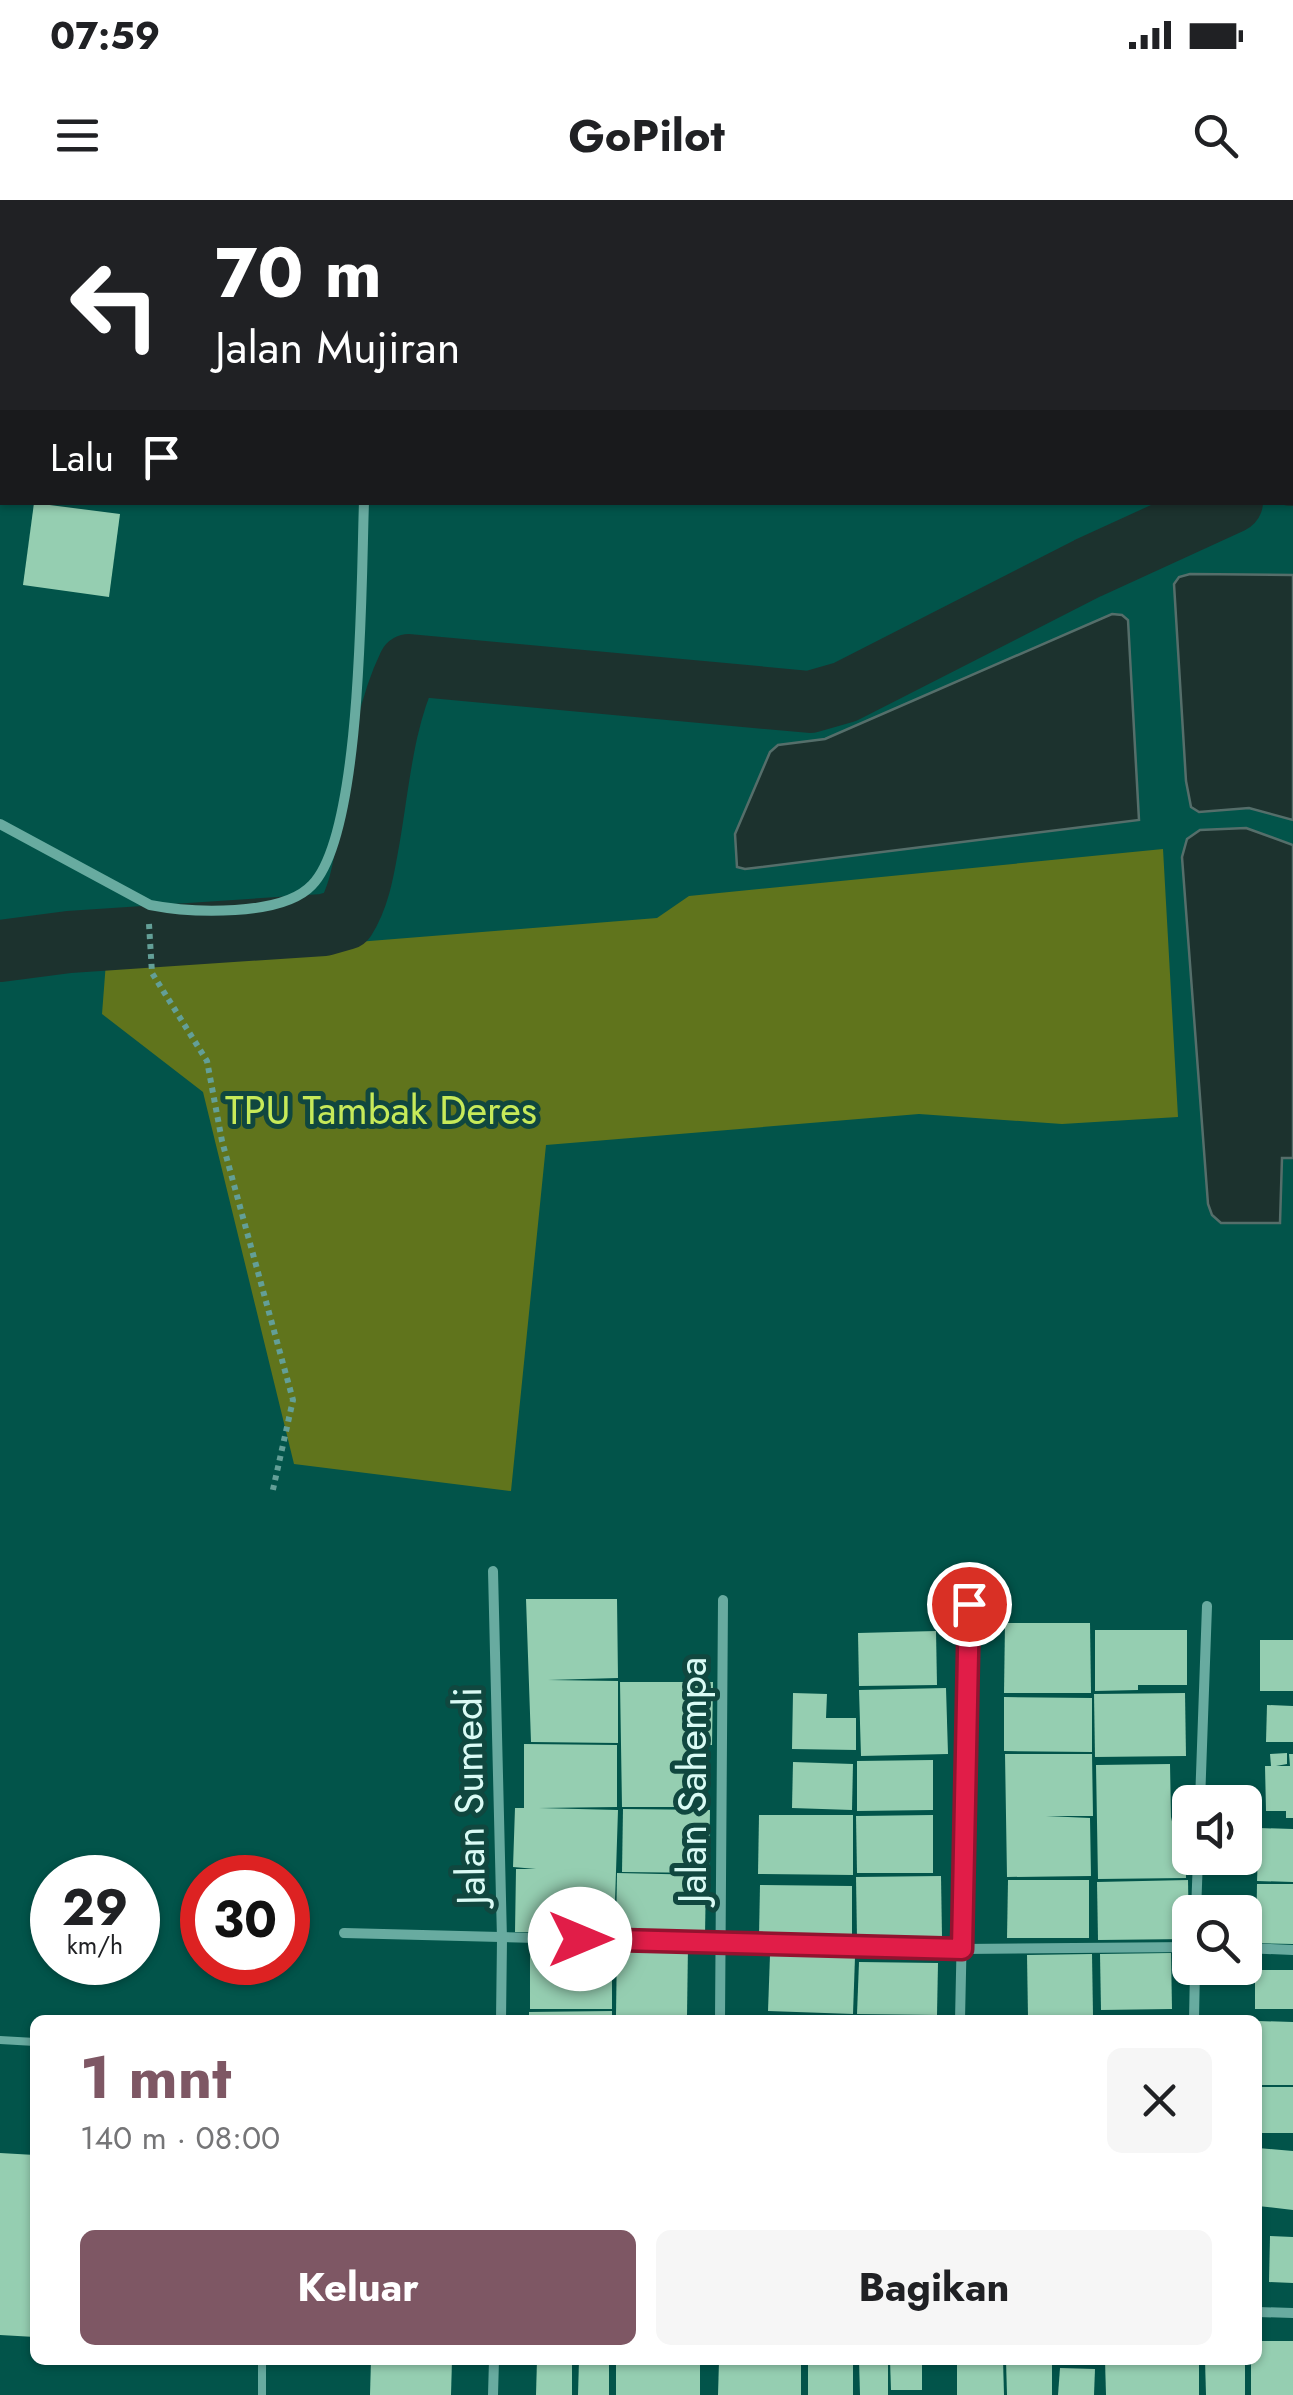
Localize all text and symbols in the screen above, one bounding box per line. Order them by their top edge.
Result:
text: 07:59 [50,8,160,63]
text: GoPilot [568,103,725,168]
icon: menu [50,108,105,163]
icon: search [1188,108,1243,163]
text: 70 m [215,222,382,323]
icon: left [50,240,180,370]
text: Jalan Mujiran [215,315,460,380]
text: Lalu [50,430,114,485]
icon: arrive [134,430,189,485]
park label: TPU Tambak Deres [225,1081,537,1139]
pin [927,1562,1012,1647]
icon: arrive [942,1577,997,1632]
street label: Jalan Sahempa [663,1657,721,1908]
street label: Jalan Sumedi [438,1686,500,1911]
map controls [1172,1785,1262,1985]
button: sound [1172,1785,1262,1875]
speed limit sign: 30 [180,1855,310,1985]
text: 29 [62,1871,128,1944]
position arrow [528,1887,632,1991]
button: search [1172,1895,1262,1985]
text: km/h [67,1927,123,1963]
text: 1 mnt [80,2034,231,2121]
button: close [1107,2048,1212,2153]
text: 140 m · 08:00 [80,2115,280,2161]
button: Keluar [80,2230,636,2345]
button: Bagikan [656,2230,1212,2345]

